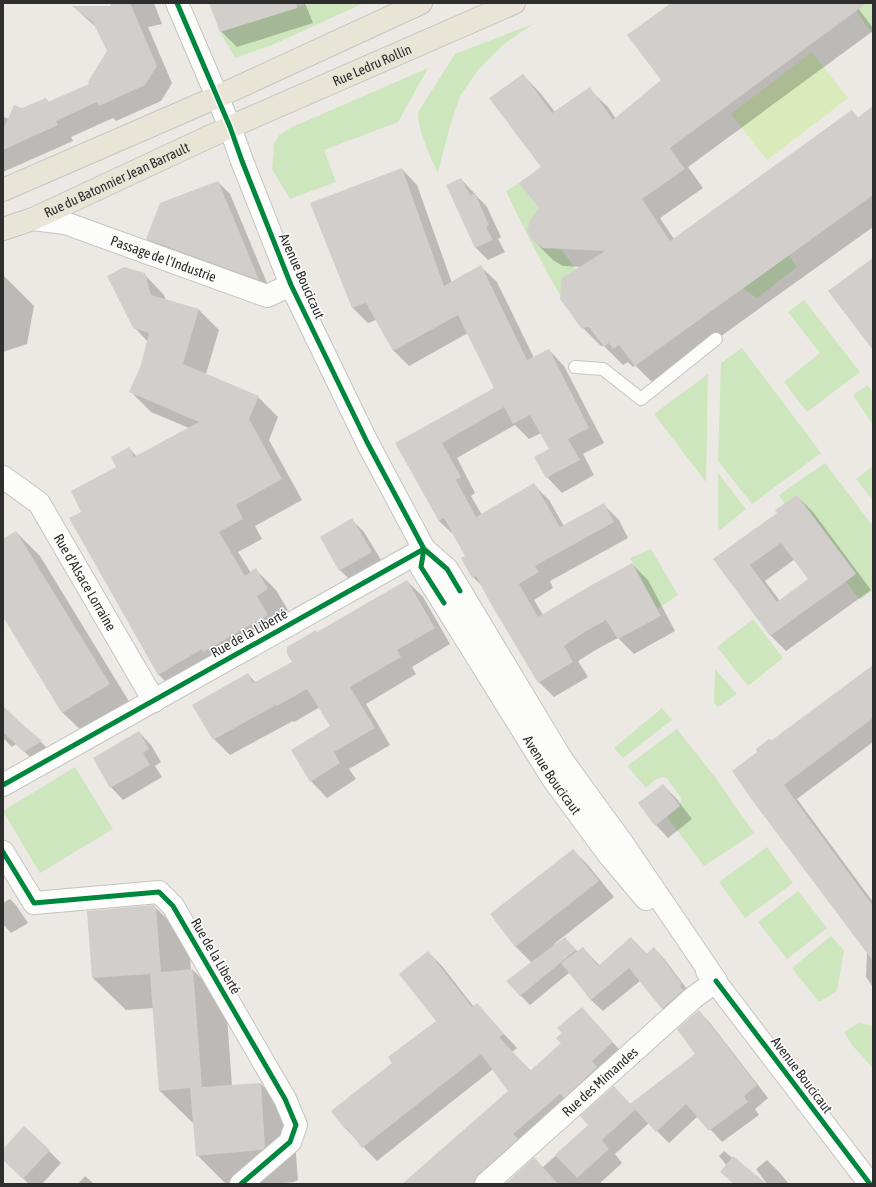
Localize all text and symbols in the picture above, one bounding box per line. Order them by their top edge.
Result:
street label: Rue Ledru Rollin [330,41,414,89]
street label: Rue du Batonnier Jean Barrault [41,139,192,221]
street label: Avenue Boucicaut [276,231,328,321]
street label: Passage de l'Industrie [109,232,218,285]
street label: Rue d'Alsace Lorraine [51,531,119,634]
street label: Rue de la Liberté [208,605,290,661]
street label: Avenue Boucicaut [520,732,584,817]
street label: Rue de la Liberté [188,915,244,997]
street label: Avenue Boucicaut [768,1034,836,1116]
street label: Rue des Mimandes [559,1044,641,1120]

